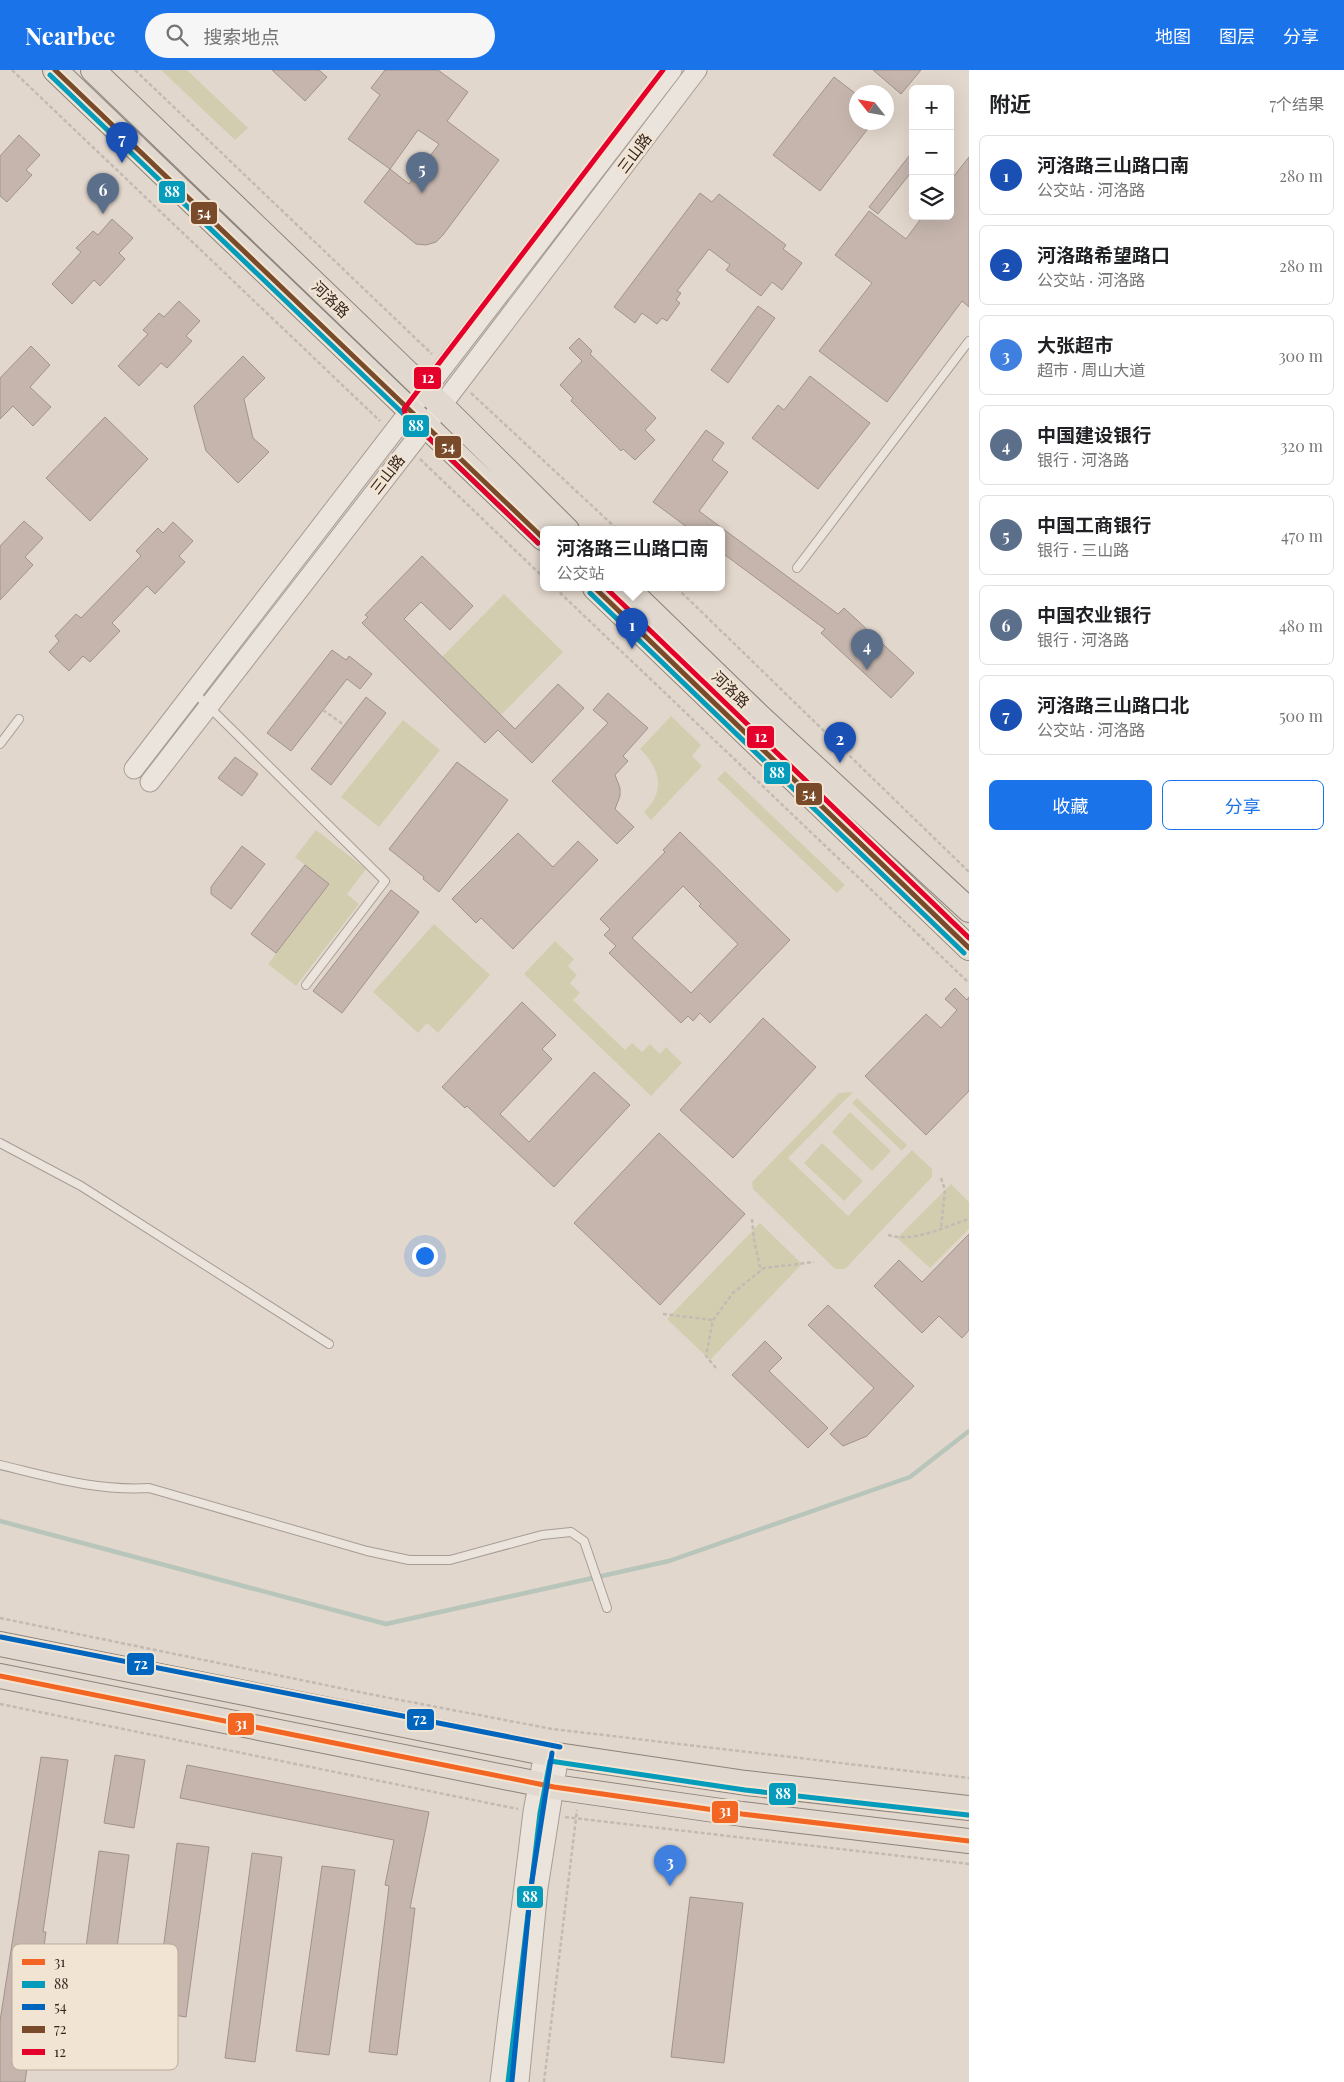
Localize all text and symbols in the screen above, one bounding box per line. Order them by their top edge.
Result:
search box [145,13,495,58]
text: Nearbee [25,19,115,51]
icon: search [163,21,191,49]
text: 搜索地点 [203,23,279,49]
text: 地图 [1155,24,1191,48]
text: 图层 [1219,24,1255,48]
text: 分享 [1283,24,1319,48]
north arrow [849,85,894,130]
map controls [909,85,954,220]
button: + [909,85,954,130]
text: 附近 [989,89,1031,117]
text: 7个结果 [1270,93,1324,114]
pin: 7 [106,122,138,163]
street label: 三山路 [612,129,656,177]
button: − [909,130,954,175]
text: 河洛路三山路口南 [1037,151,1189,177]
pin: 5 [406,152,438,193]
text: 1 [1003,165,1009,186]
text: 280 m [1279,165,1323,186]
pin: 6 [87,173,119,214]
button: layers [909,175,954,220]
text: 公交站 · 河洛路 [1037,179,1145,200]
line badge: 88 [158,180,186,204]
text: 88 [164,182,180,201]
line badge: 54 [190,201,218,225]
text: 54 [197,203,211,222]
text: 河洛路希望路口 [1037,241,1170,267]
text: 2 [1002,255,1010,276]
text: 280 m [1279,255,1323,276]
text: 公交站 · 河洛路 [1037,269,1145,290]
street label: 河洛路 [308,276,354,322]
text: 大张超市 [1037,331,1113,357]
text: 3 [1002,345,1010,366]
text: 300 m [1278,345,1323,366]
text: 超市 · 周山大道 [1037,359,1145,380]
line badge: 12 [413,366,442,390]
text: 12 [422,368,434,387]
line badge: 88 [402,414,430,438]
text: 88 [408,416,424,435]
text: 中国建设银行 [1037,421,1151,447]
line badge: 54 [434,435,462,459]
text: 4 [1002,435,1010,456]
text: 320 m [1280,435,1323,456]
text: 54 [441,437,455,456]
text: 银行 · 河洛路 [1037,449,1129,470]
street label: 三山路 [365,450,409,498]
text: 中国工商银行 [1037,511,1151,537]
text: 5 [1002,525,1010,546]
text: 470 m [1281,525,1323,546]
popup [540,526,725,591]
text: 河洛路三山路口南 [556,534,709,560]
text: 银行 · 三山路 [1037,539,1129,560]
text: 公交站 [556,562,605,583]
text: 中国农业银行 [1037,601,1151,627]
pin: 1 [616,608,648,649]
text: 6 [1002,615,1010,636]
text: 480 m [1279,615,1323,636]
pin: 4 [851,629,883,670]
text: 银行 · 河洛路 [1037,629,1129,650]
street label: 河洛路 [708,666,754,712]
text: 河洛路三山路口北 [1037,691,1189,717]
text: 7 [1002,705,1010,726]
text: 500 m [1279,705,1323,726]
text: 公交站 · 河洛路 [1037,719,1145,740]
pin: 2 [824,722,856,763]
line badge: 12 [746,725,775,749]
text: 12 [755,727,767,746]
line badge: 88 [763,761,791,785]
text: 88 [769,763,785,782]
button: 收藏 [989,780,1152,830]
button: 分享 [1162,780,1324,830]
line badge: 54 [795,782,823,806]
text: 54 [802,784,816,803]
your location [412,1243,438,1269]
line badge: 72 [126,1652,155,1676]
text: 72 [134,1654,148,1673]
line badge: 72 [406,1708,435,1731]
text: 72 [413,1709,427,1728]
line badge: 31 [227,1712,255,1736]
text: 31 [235,1714,247,1733]
line badge: 88 [768,1782,797,1806]
text: 88 [775,1784,791,1803]
line badge: 31 [711,1800,739,1824]
text: 31 [719,1801,731,1820]
pin: 3 [654,1845,686,1886]
line badge: 88 [516,1885,544,1909]
text: 88 [522,1887,538,1906]
legend [12,1944,178,2070]
text: 31 [54,1952,66,1971]
text: 88 [54,1974,69,1993]
text: 54 [54,1997,67,2016]
text: 72 [54,2019,67,2038]
text: 12 [54,2042,66,2061]

